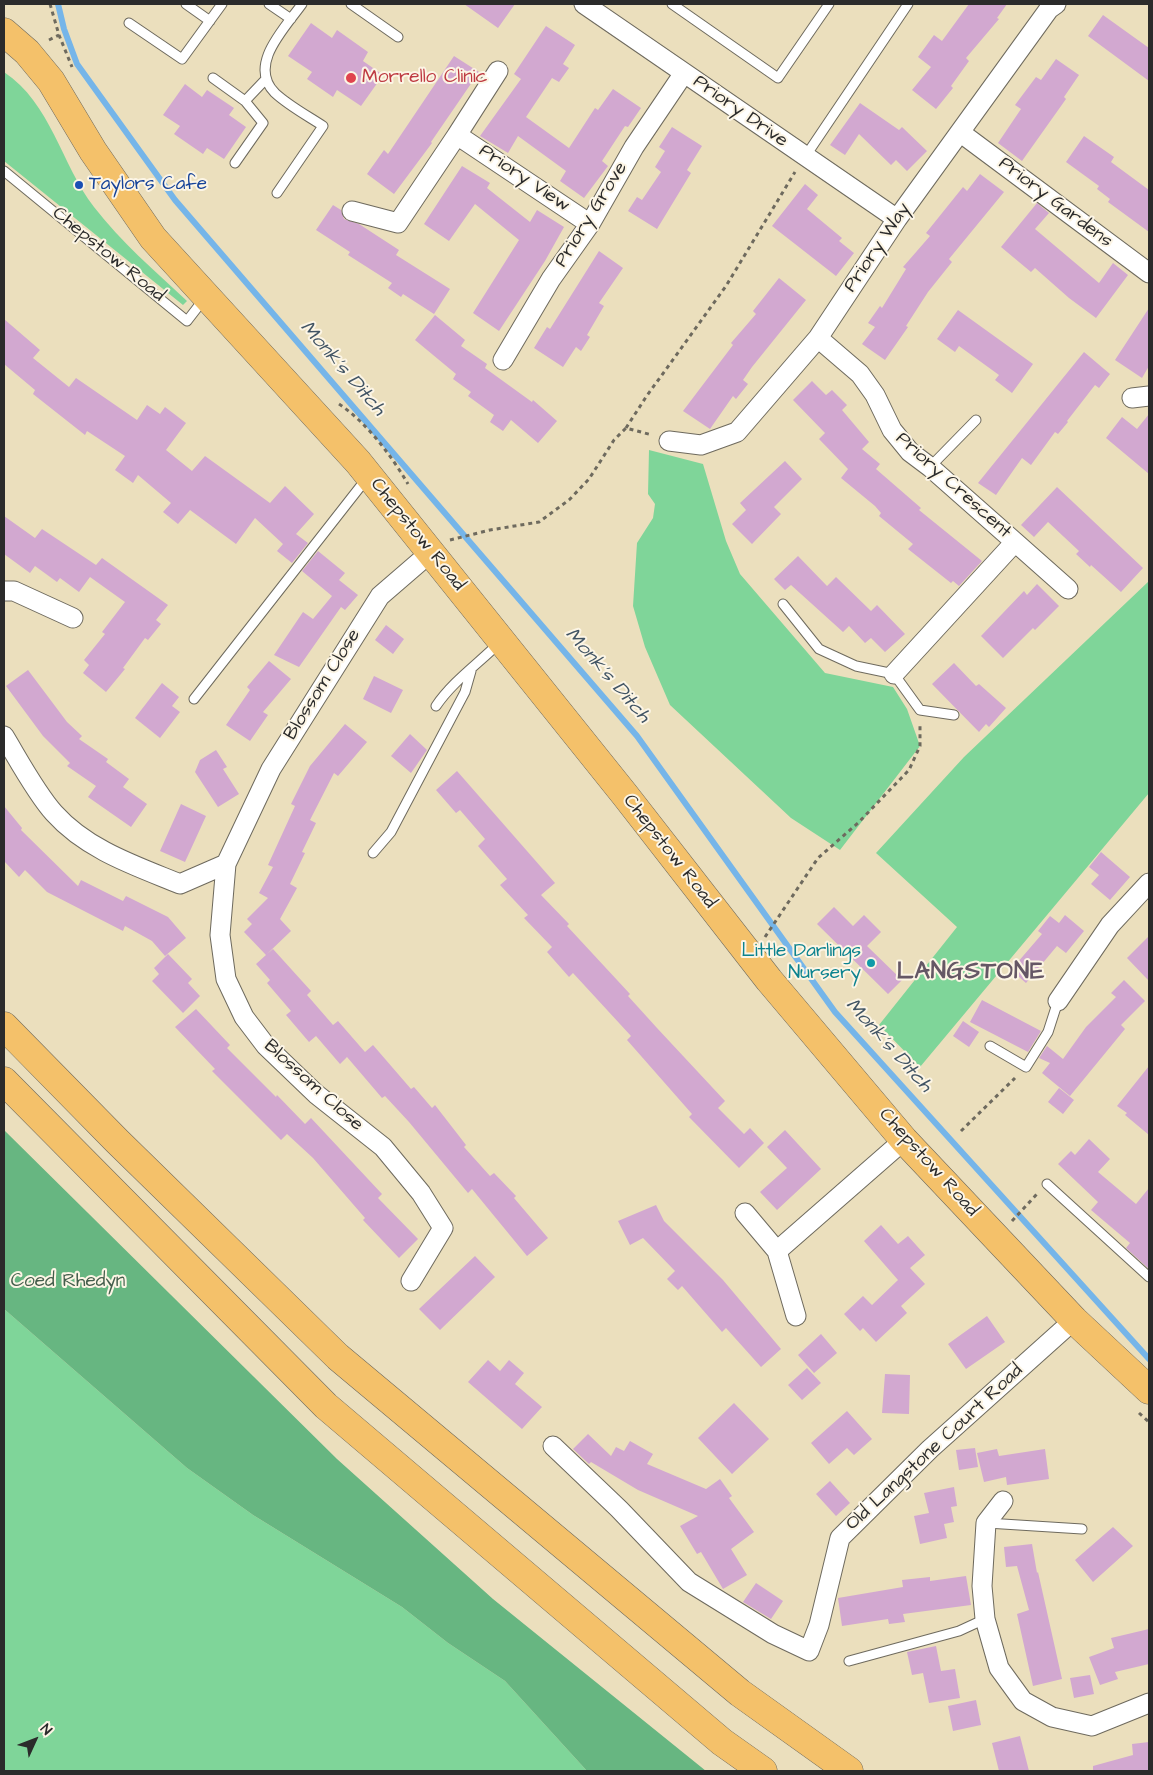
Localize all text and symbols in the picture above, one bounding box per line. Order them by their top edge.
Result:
place label: Morrello Clinic [362,67,488,89]
marker: Morrello Clinic [344,71,358,85]
street label: Priory Drive [688,71,792,153]
street label: Priory View [474,140,574,218]
street label: Priory Gardens [993,153,1117,253]
street label: Priory Grove [551,158,633,272]
place label: Taylors Cafe [89,174,207,196]
marker: Taylors Cafe [73,179,85,191]
street label: Priory Way [840,199,916,297]
street label: Chepstow Road [47,203,169,307]
water label: Monk's Ditch [294,317,390,421]
street label: Priory Crescent [890,428,1016,544]
street label: Chepstow Road [365,474,469,596]
water label: Monk's Ditch [559,624,655,728]
street label: Blossom Close [280,625,366,745]
street label: Chepstow Road [617,791,721,913]
place label: Little Darlings Nursery [742,941,861,985]
marker: Little Darlings Nursery [865,957,877,969]
district label: LANGSTONE [896,959,1046,987]
water label: Monk's Ditch [840,994,936,1098]
street label: Blossom Close [258,1035,368,1137]
street label: Chepstow Road [873,1104,983,1222]
park label: Coed Rhedyn [11,1271,125,1293]
street label: Old Langstone Court Road [842,1360,1028,1536]
north arrow [10,1715,60,1765]
text: N [36,1720,56,1740]

